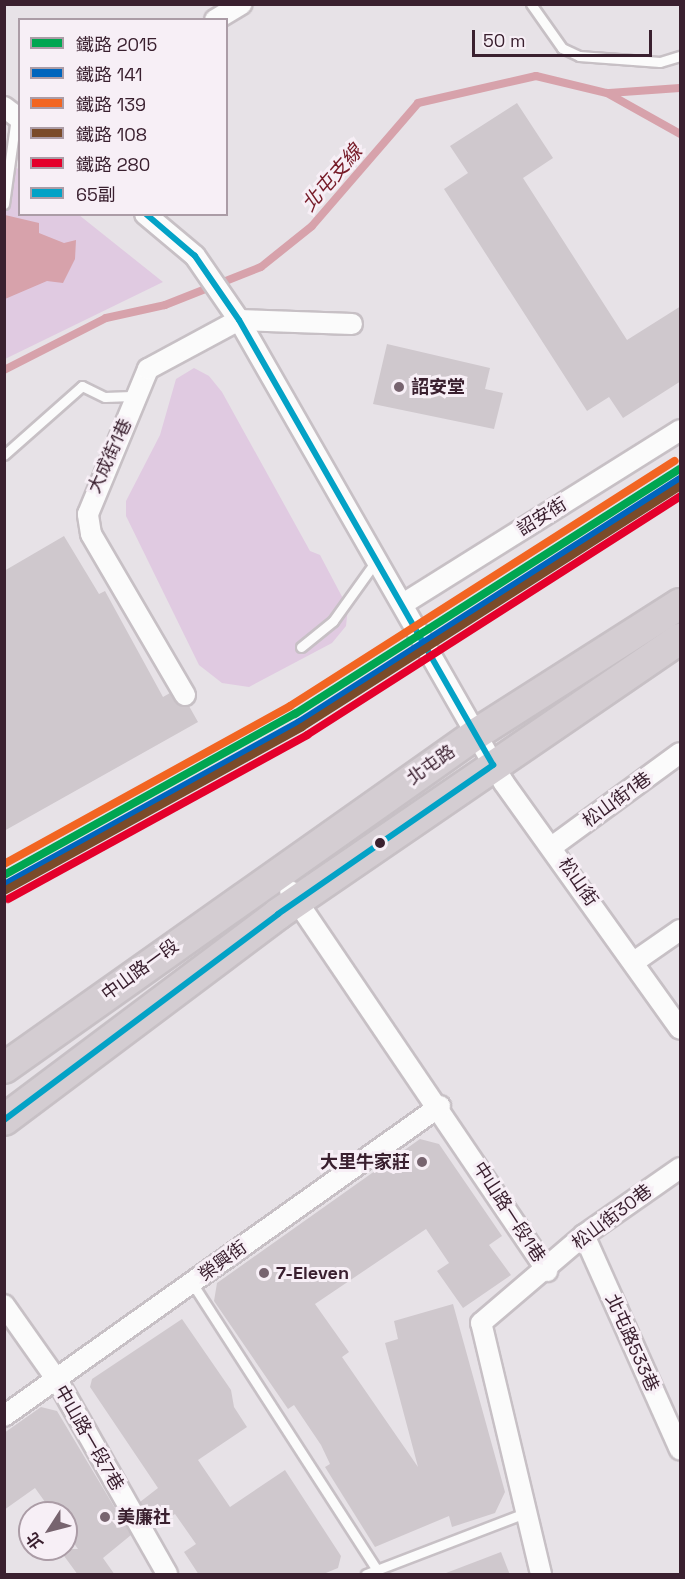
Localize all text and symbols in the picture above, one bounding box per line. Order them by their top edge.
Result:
legend [18,18,228,216]
scale bar [475,18,655,56]
text: 50 m [483,29,525,52]
text: 鐵路 2015 [76,33,157,56]
text: 鐵路 141 [76,63,142,86]
text: 鐵路 139 [76,93,146,116]
text: 鐵路 108 [76,123,147,146]
water label: 北屯支線 [297,140,367,216]
text: 鐵路 280 [76,153,150,176]
text: 65副 [76,183,116,206]
place label: 詔安堂 [411,376,465,398]
marker: 詔安堂 [392,380,406,394]
street label: 大成街1巷 [83,415,137,497]
street label: 詔安街 [513,494,571,540]
street label: 北屯路 [403,741,459,789]
street label: 松山街1巷 [578,768,656,832]
unlabelled marker [374,837,386,849]
street label: 松山街 [554,854,602,910]
street label: 中山路一段 [97,935,183,1005]
place label: 大里牛家莊 [320,1151,410,1173]
marker: 大里牛家莊 [415,1155,429,1169]
street label: 中山路一段1巷 [468,1158,550,1266]
street label: 松山街30巷 [568,1180,656,1254]
street label: 榮興街 [195,1236,251,1286]
place label: 7-Eleven [276,1262,349,1284]
marker: 7-Eleven [257,1266,271,1280]
street label: 北屯路533巷 [601,1291,663,1395]
street label: 中山路一段7巷 [50,1381,128,1495]
north arrow [18,1501,78,1561]
place label: 美廉社 [117,1506,171,1528]
marker: 美廉社 [98,1510,112,1524]
text: 北 [21,1528,48,1553]

